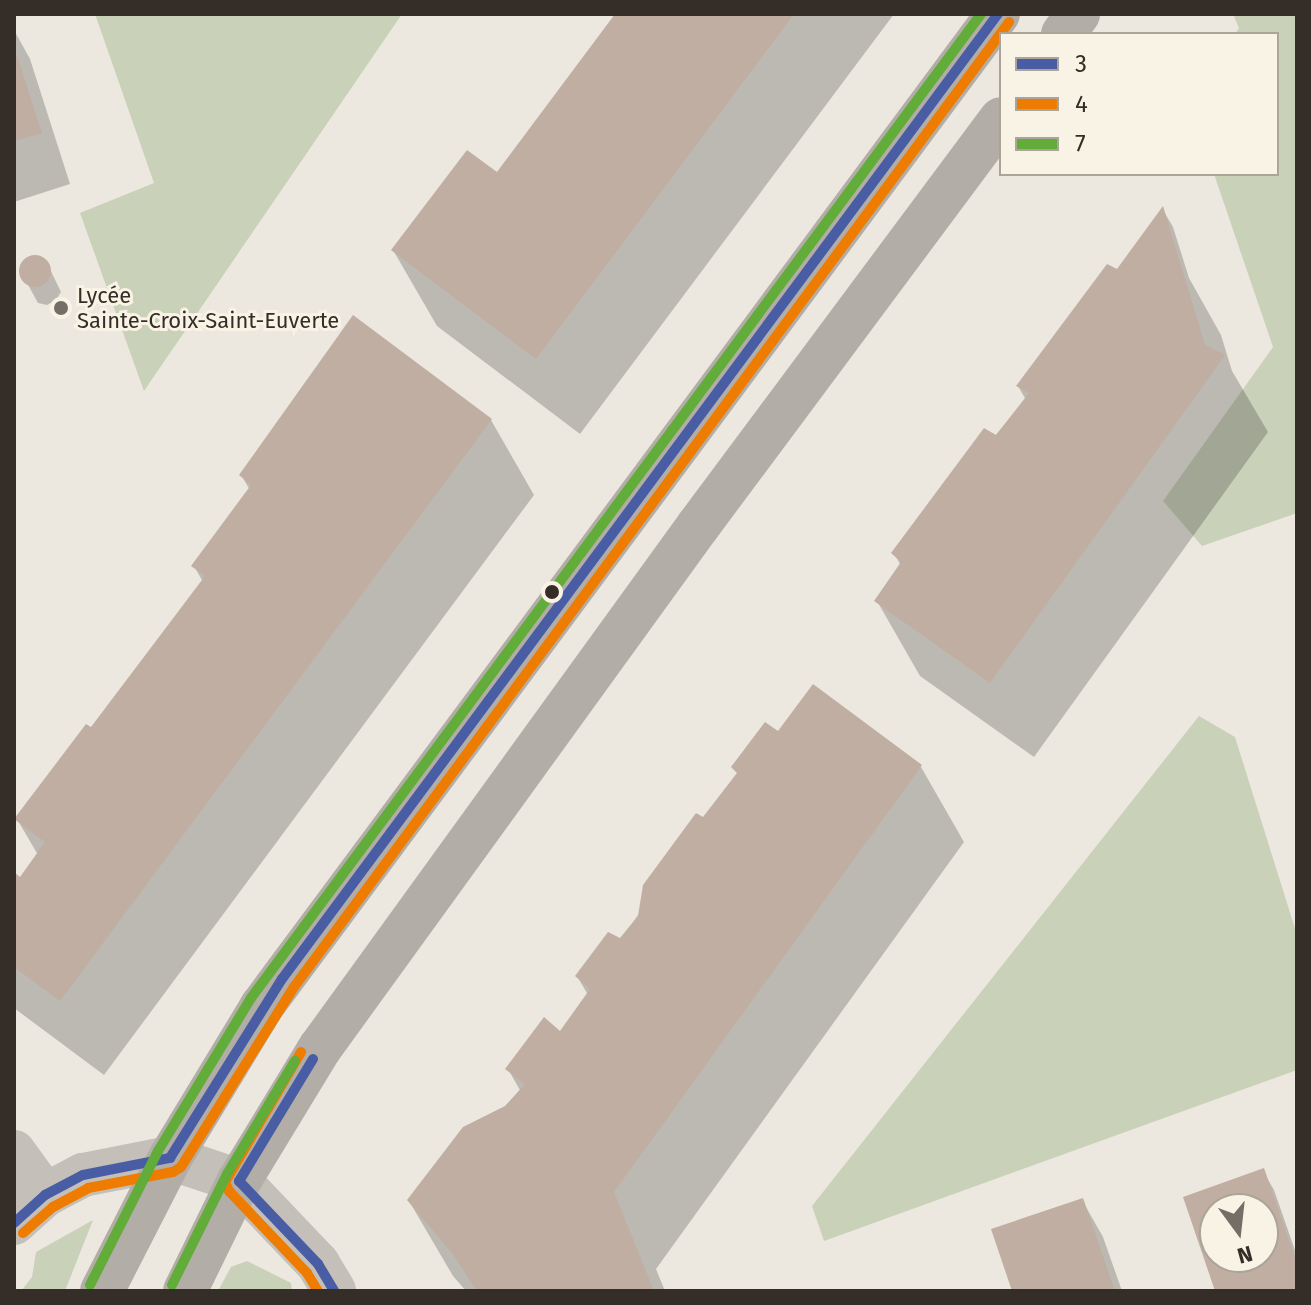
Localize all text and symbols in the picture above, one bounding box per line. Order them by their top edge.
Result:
legend [999,32,1279,176]
text: 3 [1075,50,1087,78]
text: 4 [1075,90,1088,118]
text: 7 [1075,130,1086,158]
place label: Lycée Sainte-Croix-Saint-Euverte [77,282,339,334]
marker: Lycée Sainte-Croix-Saint-Euverte [52,299,70,317]
unlabelled marker [544,584,560,600]
north arrow [1199,1193,1279,1273]
text: N [1234,1240,1255,1270]

